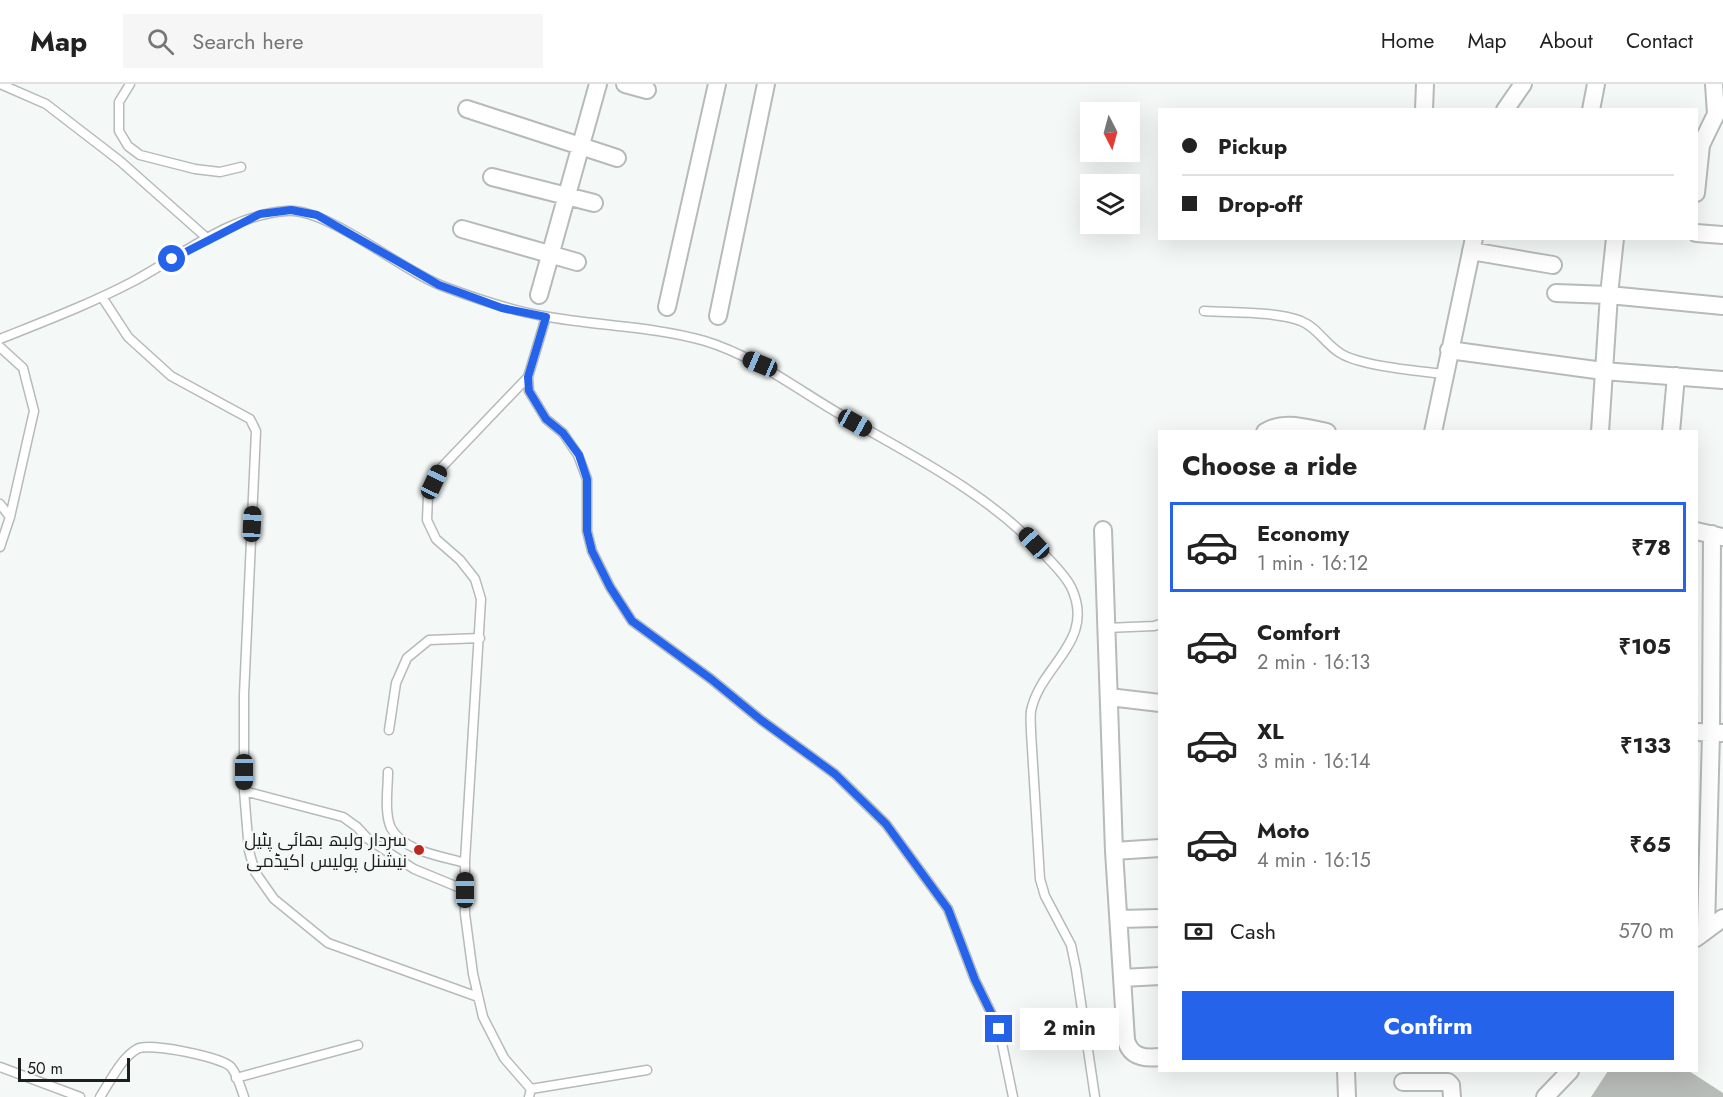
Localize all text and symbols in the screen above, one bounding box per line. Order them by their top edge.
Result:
search box [123,14,543,68]
text: Map [30,21,87,62]
icon: search [144,25,177,58]
text: Search here [192,25,304,57]
text: Home [1381,26,1434,56]
text: Map [1467,26,1507,56]
text: About [1540,26,1593,56]
text: Contact [1626,26,1693,56]
north arrow [1080,102,1140,162]
map controls [1080,102,1140,234]
text: Pickup [1218,130,1287,162]
button: layers [1080,174,1140,234]
text: Drop-off [1218,188,1302,220]
route start [158,245,185,272]
car [740,349,780,379]
car [835,406,875,440]
text: Choose a ride [1182,446,1357,485]
car [418,462,450,502]
car [242,506,262,542]
text: Economy [1257,517,1349,549]
icon: car [1185,520,1239,574]
car [1015,524,1053,562]
text: ₹78 [1631,531,1671,563]
text: 1 min · 16:12 [1257,549,1368,578]
text: Comfort [1257,616,1340,648]
icon: car [1185,619,1239,673]
text: ₹105 [1618,630,1671,662]
text: 2 min · 16:13 [1257,648,1370,677]
text: XL [1257,715,1284,747]
icon: car [1185,718,1239,772]
text: ₹133 [1620,729,1671,761]
text: 3 min · 16:14 [1257,747,1370,776]
car [235,754,253,790]
text: Moto [1257,814,1310,846]
icon: car [1185,817,1239,871]
place label: سردار ولبھ بھائی پٹیل نیشنل پولیس اکیڈمی [244,827,407,874]
text: ₹65 [1630,828,1671,860]
marker: سردار ولبھ بھائی پٹیل نیشنل پولیس اکیڈمی [412,843,426,857]
text: 4 min · 16:15 [1257,846,1371,875]
car [456,872,474,908]
icon: cash [1182,915,1215,948]
text: Cash [1230,915,1276,947]
text: 570 m [1619,917,1674,946]
button: Confirm [1182,991,1674,1060]
callout: 2 min [1020,1008,1119,1050]
text: 2 min [1043,1014,1096,1043]
route end [985,1015,1012,1042]
scale bar [18,1055,130,1082]
text: 50 m [27,1057,63,1080]

